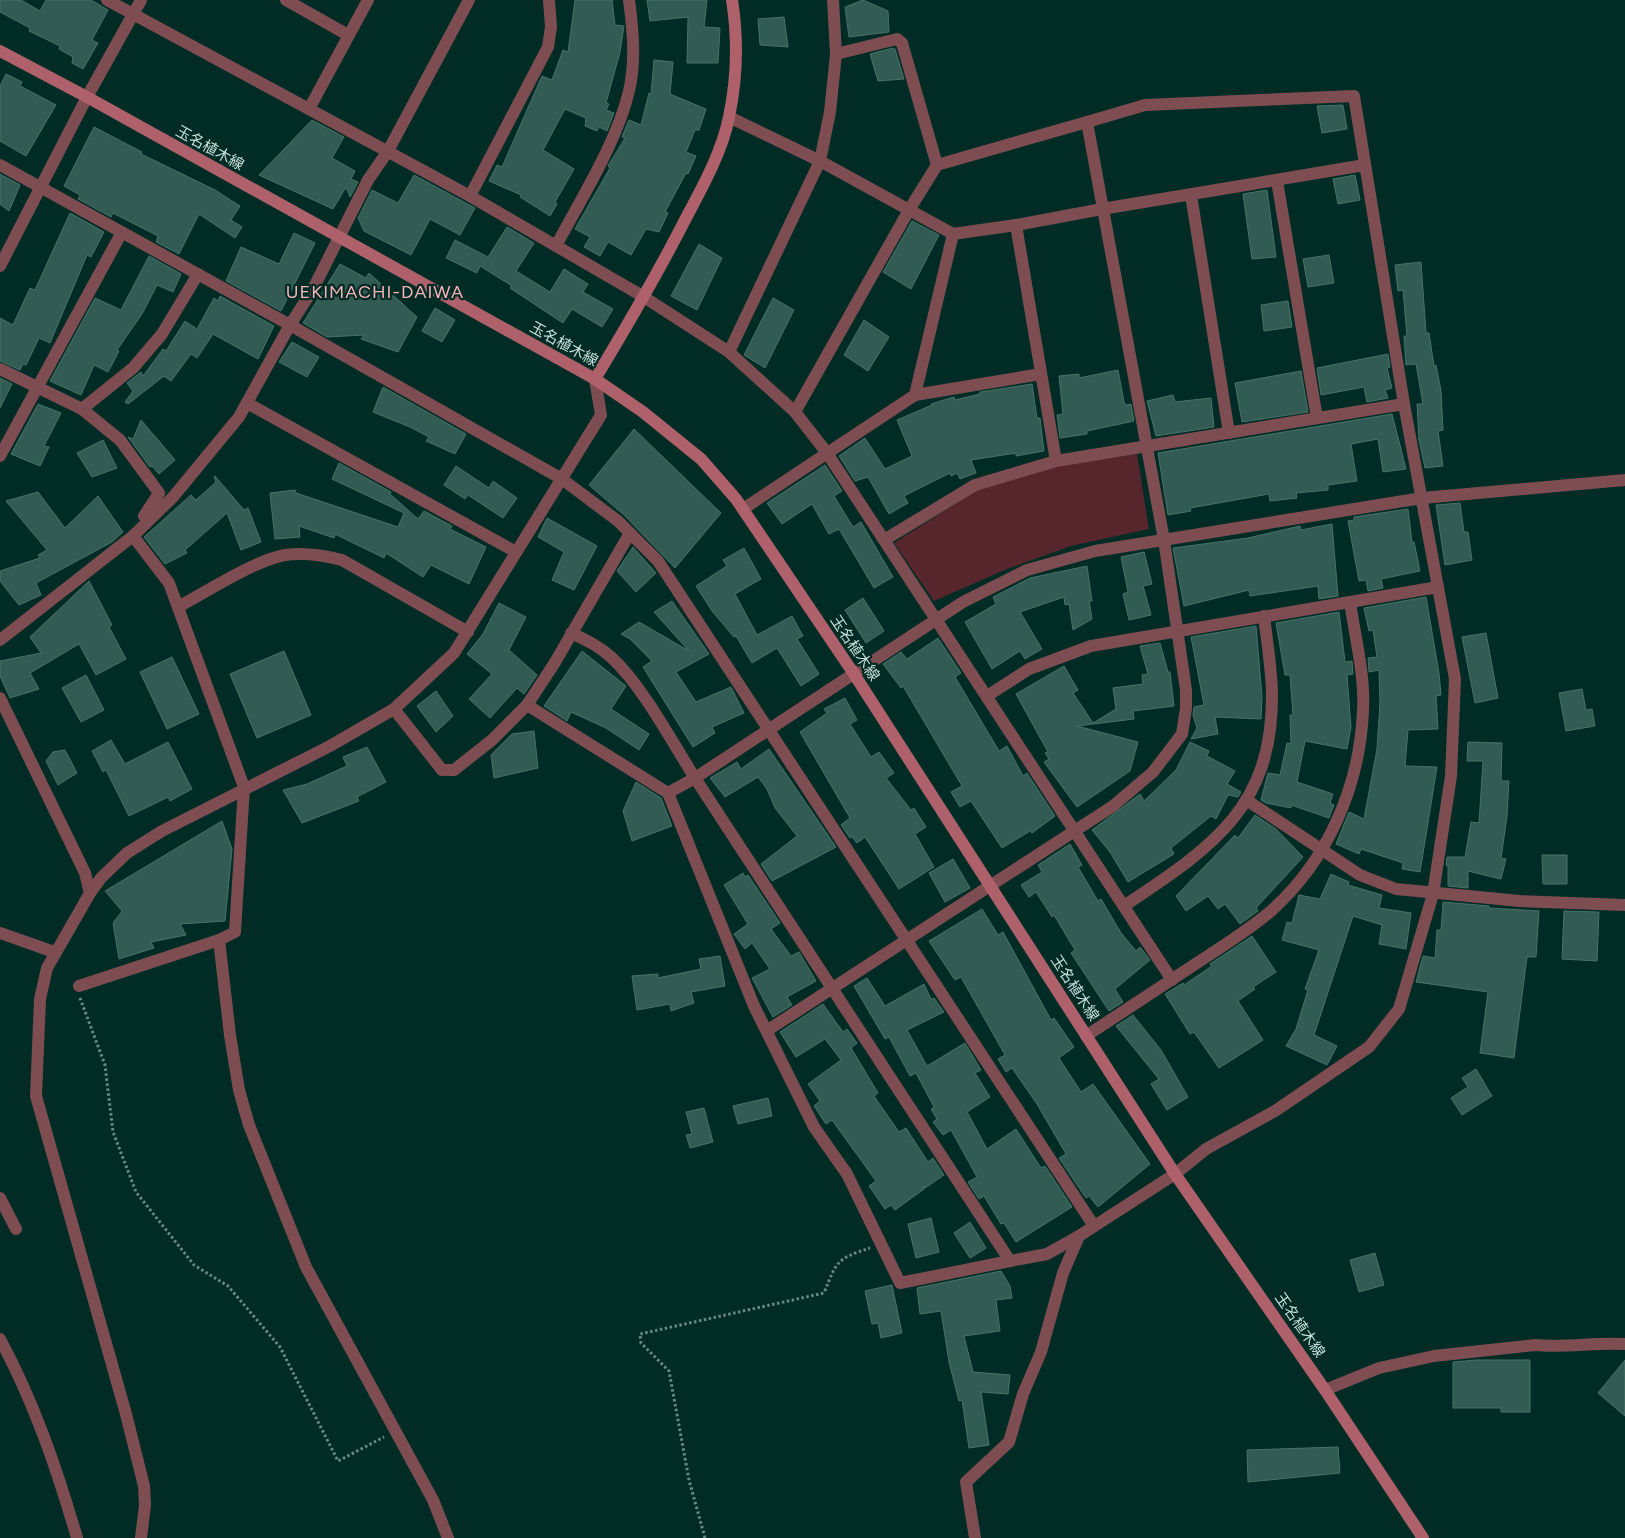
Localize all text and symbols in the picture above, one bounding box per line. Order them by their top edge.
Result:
street label: 玉名植木線 [173,122,247,174]
district label: UEKIMACHI-DAIWA [286,281,464,303]
street label: 玉名植木線 [527,318,601,370]
street label: 玉名植木線 [827,612,883,684]
street label: 玉名植木線 [1047,952,1103,1024]
street label: 玉名植木線 [1271,1289,1329,1361]

